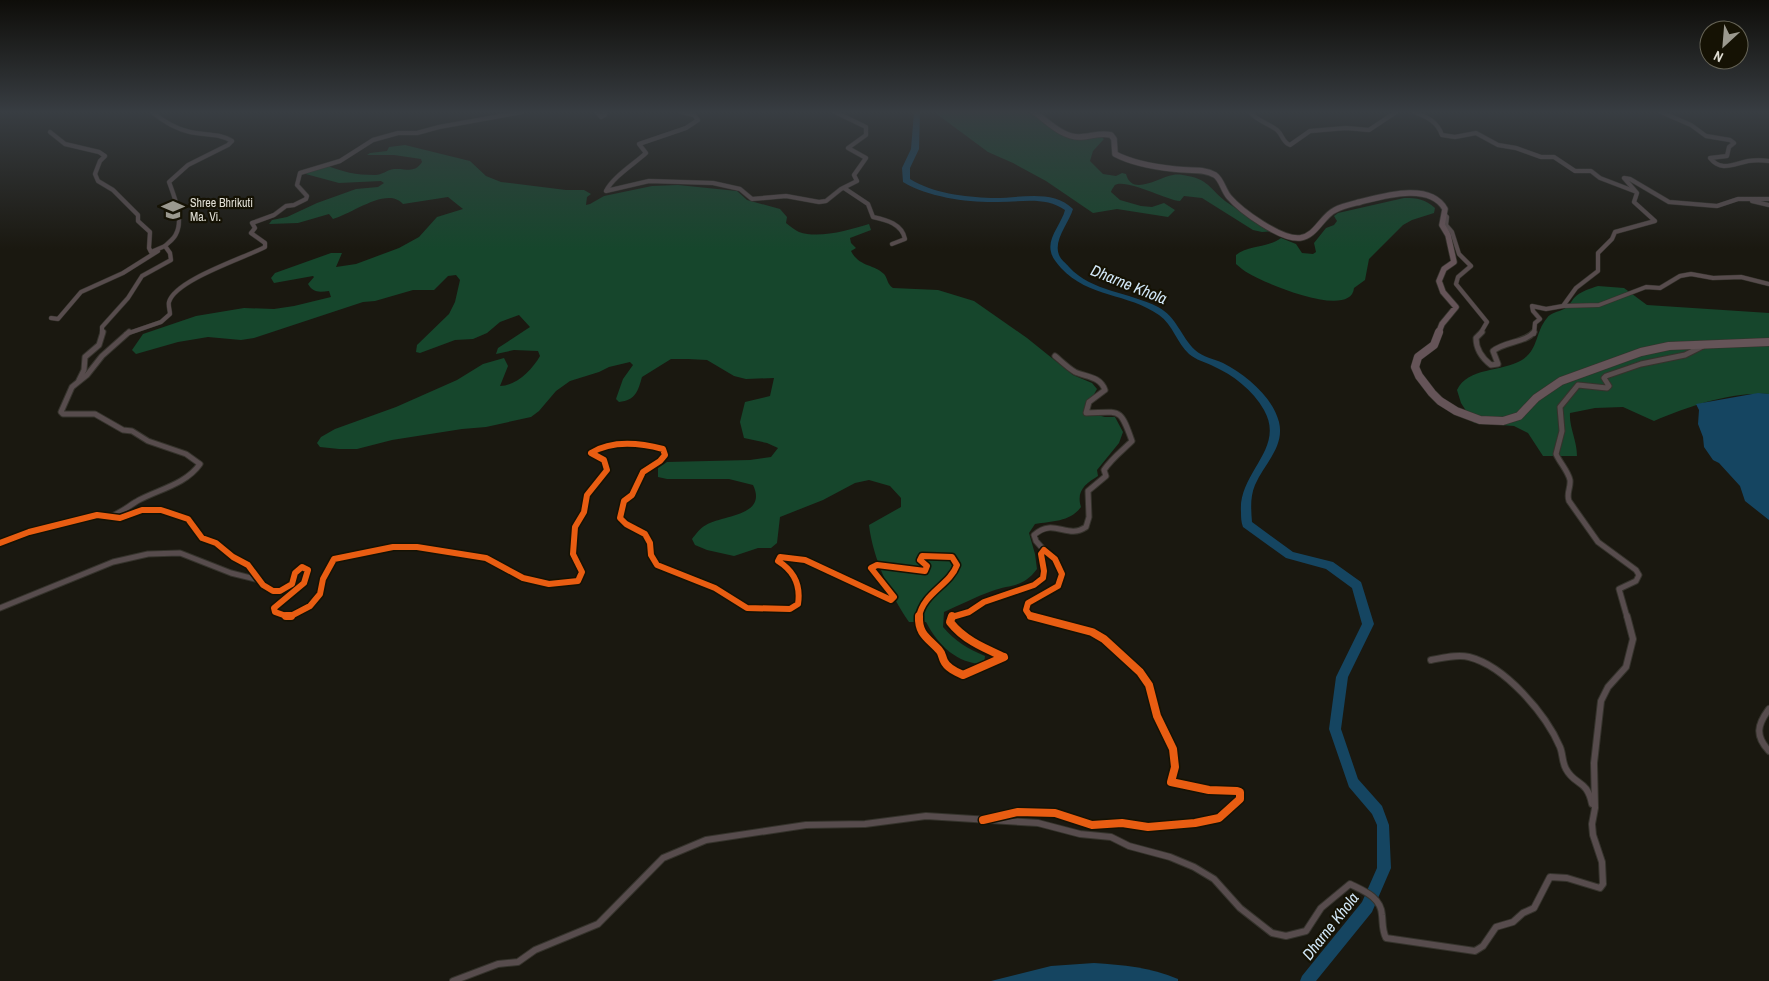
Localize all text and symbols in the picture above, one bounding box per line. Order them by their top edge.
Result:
north arrow [1699,20,1749,70]
text: N [1711,47,1726,67]
place label: Shree Bhrikuti Ma. Vi. [190,195,253,225]
school or university icon: Shree Bhrikuti Ma. Vi. [160,197,186,223]
water label: Dharne Khola [1088,259,1170,309]
water label: Dharne Khola [1297,888,1363,964]

